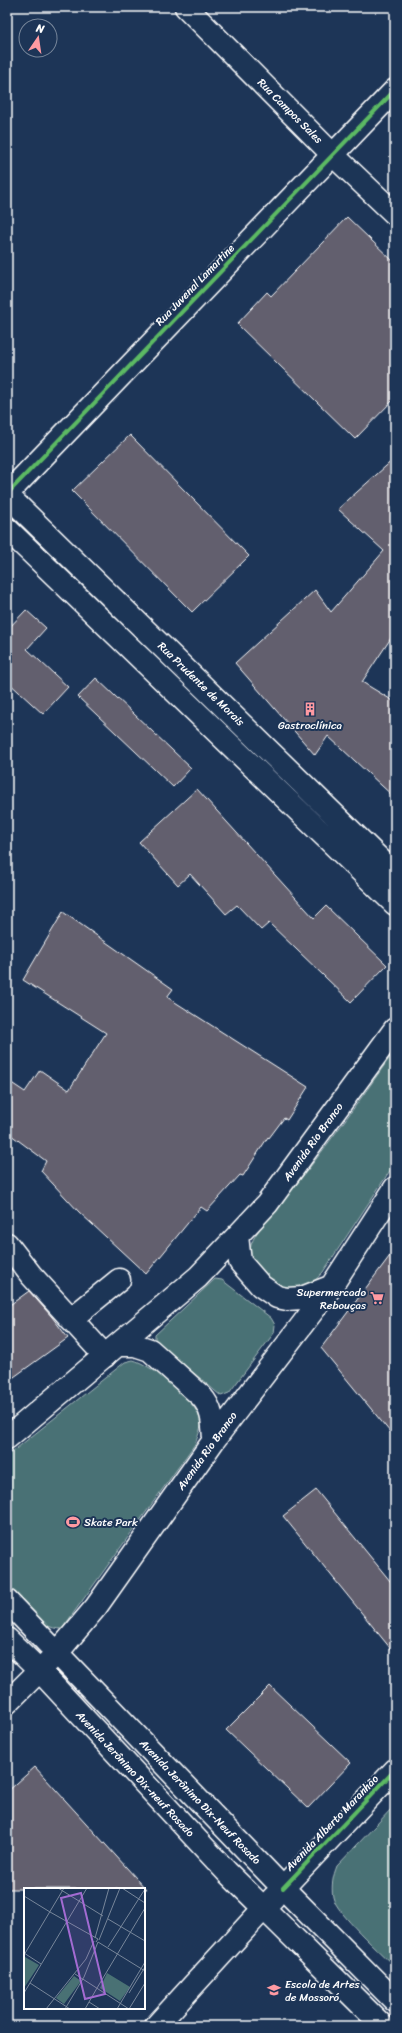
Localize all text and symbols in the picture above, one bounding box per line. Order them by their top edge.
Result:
north arrow [18,18,58,58]
text: N [33,18,46,39]
street label: Rua Campos Sales [253,74,328,149]
street label: Rua Juvenal Lamartine [151,239,240,330]
street label: Rua Prudente de Morais [153,637,250,732]
building icon: Gastroclínica [302,701,318,717]
place label: Gastroclínica [278,716,342,735]
street label: Avenida Rio Branco [277,1098,348,1186]
place label: Supermercado Rebouças [297,1283,367,1315]
supermarket icon: Supermercado Rebouças [369,1290,385,1306]
street label: Avenida Rio Branco [171,1407,242,1495]
place label: Skate Park [84,1513,138,1532]
sports icon: Skate Park [65,1514,81,1530]
street label: Avenida Jerônimo Dix-neuf Rosado [70,1706,199,1842]
street label: Avenida Jerônimo Dix-Neuf Rosado [134,1734,266,1870]
street label: Avenida Alberto Maranhão [280,1770,384,1876]
inset map [24,1888,145,2009]
place label: Escola de Artes de Mossoró [285,1975,361,2007]
school or university icon: Escola de Artes de Mossoró [266,1982,282,1998]

